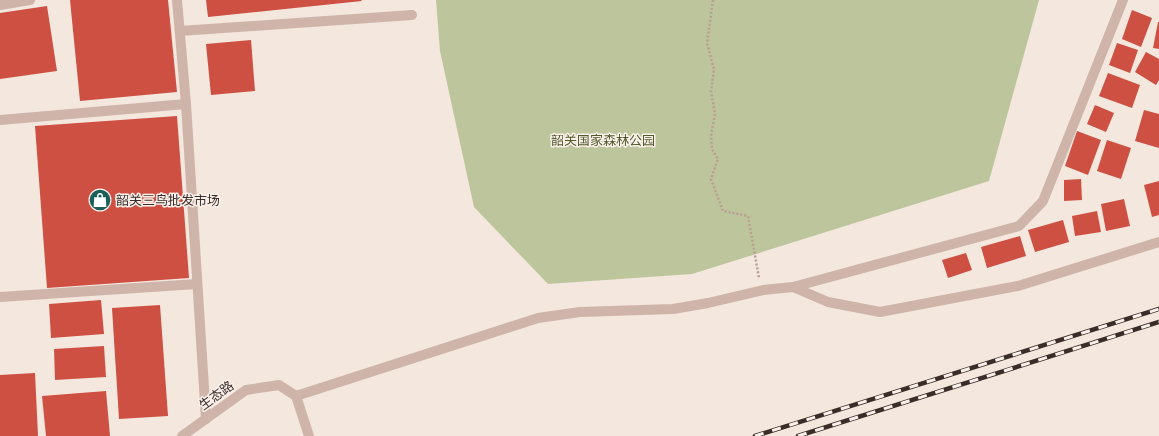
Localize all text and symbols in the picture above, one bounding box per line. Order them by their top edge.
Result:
park label: 韶关国家森林公园 [551,132,655,148]
shop icon: 韶关三鸟批发市场 [87,187,113,213]
place label: 韶关三鸟批发市场 [116,192,220,208]
street label: 生态路 [196,377,236,413]

